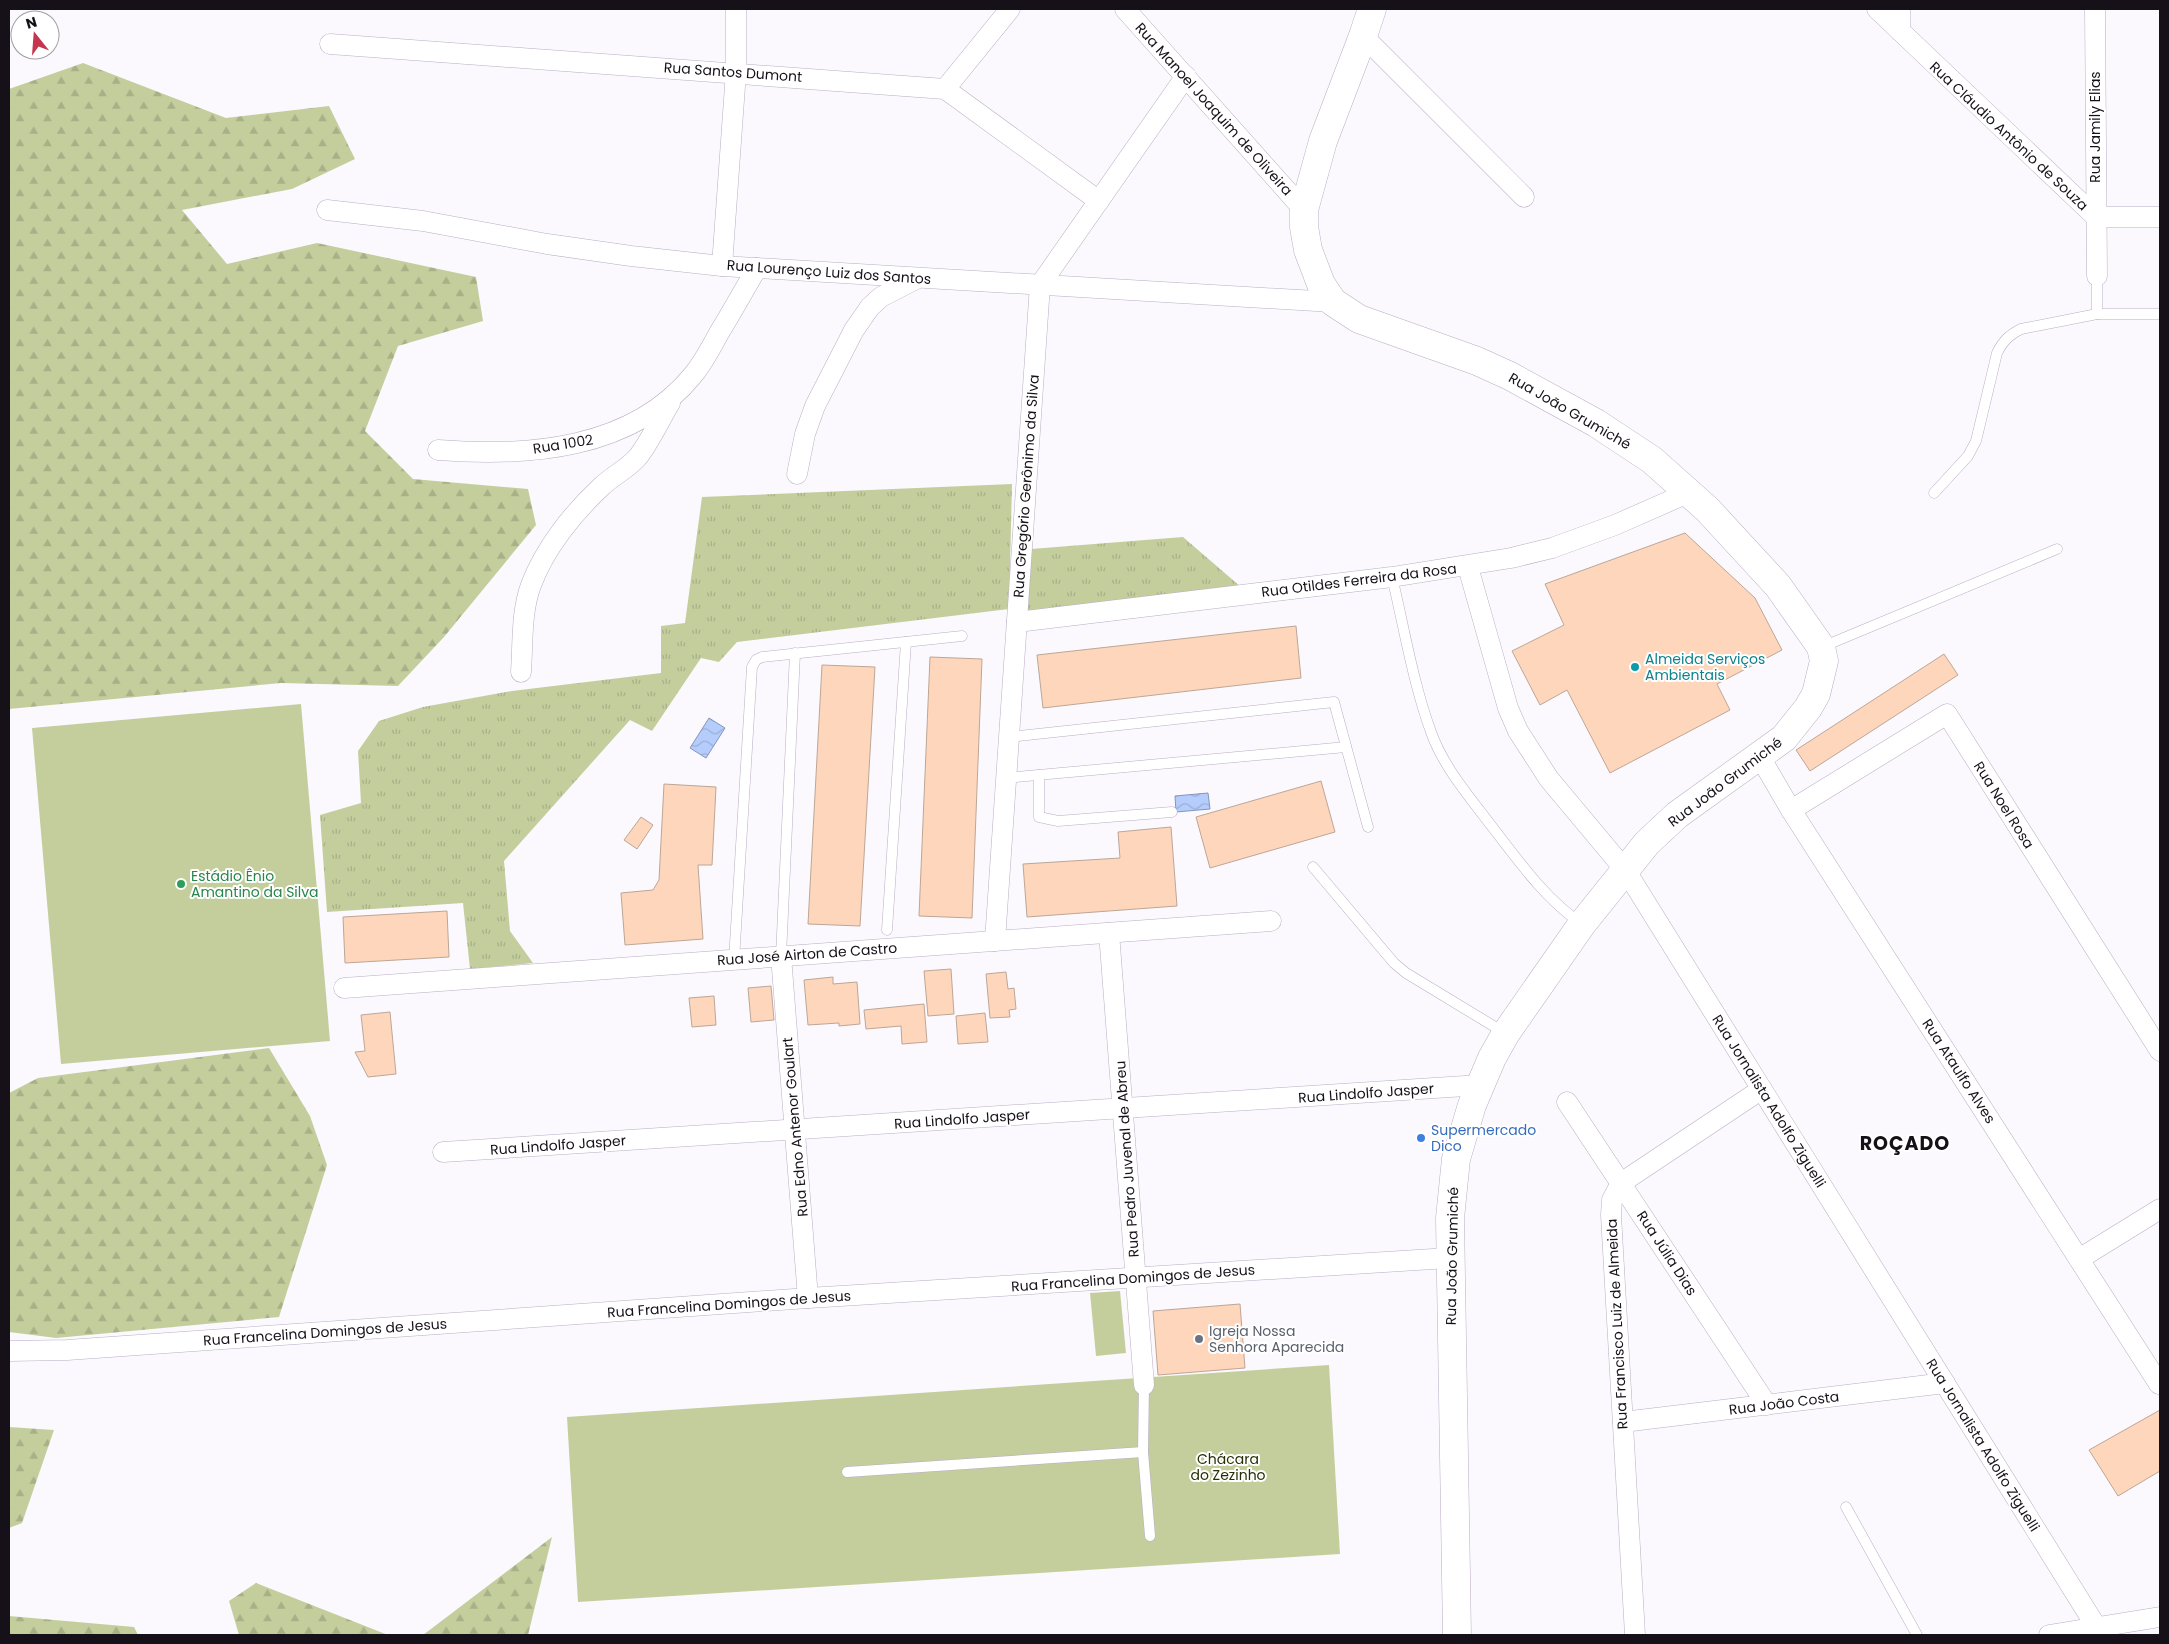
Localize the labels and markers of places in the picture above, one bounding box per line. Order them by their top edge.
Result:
place label: Almeida Serviços Ambientais [1645,649,1765,685]
marker: Almeida Serviços Ambientais [1629,661,1641,673]
place label: Estádio Ênio Amantino da Silva [191,866,319,902]
marker: Estádio Ênio Amantino da Silva [175,878,187,890]
place label: Supermercado Dico [1431,1120,1536,1156]
marker: Supermercado Dico [1415,1132,1427,1144]
place label: Igreja Nossa Senhora Aparecida [1209,1321,1344,1357]
marker: Igreja Nossa Senhora Aparecida [1193,1333,1205,1345]

